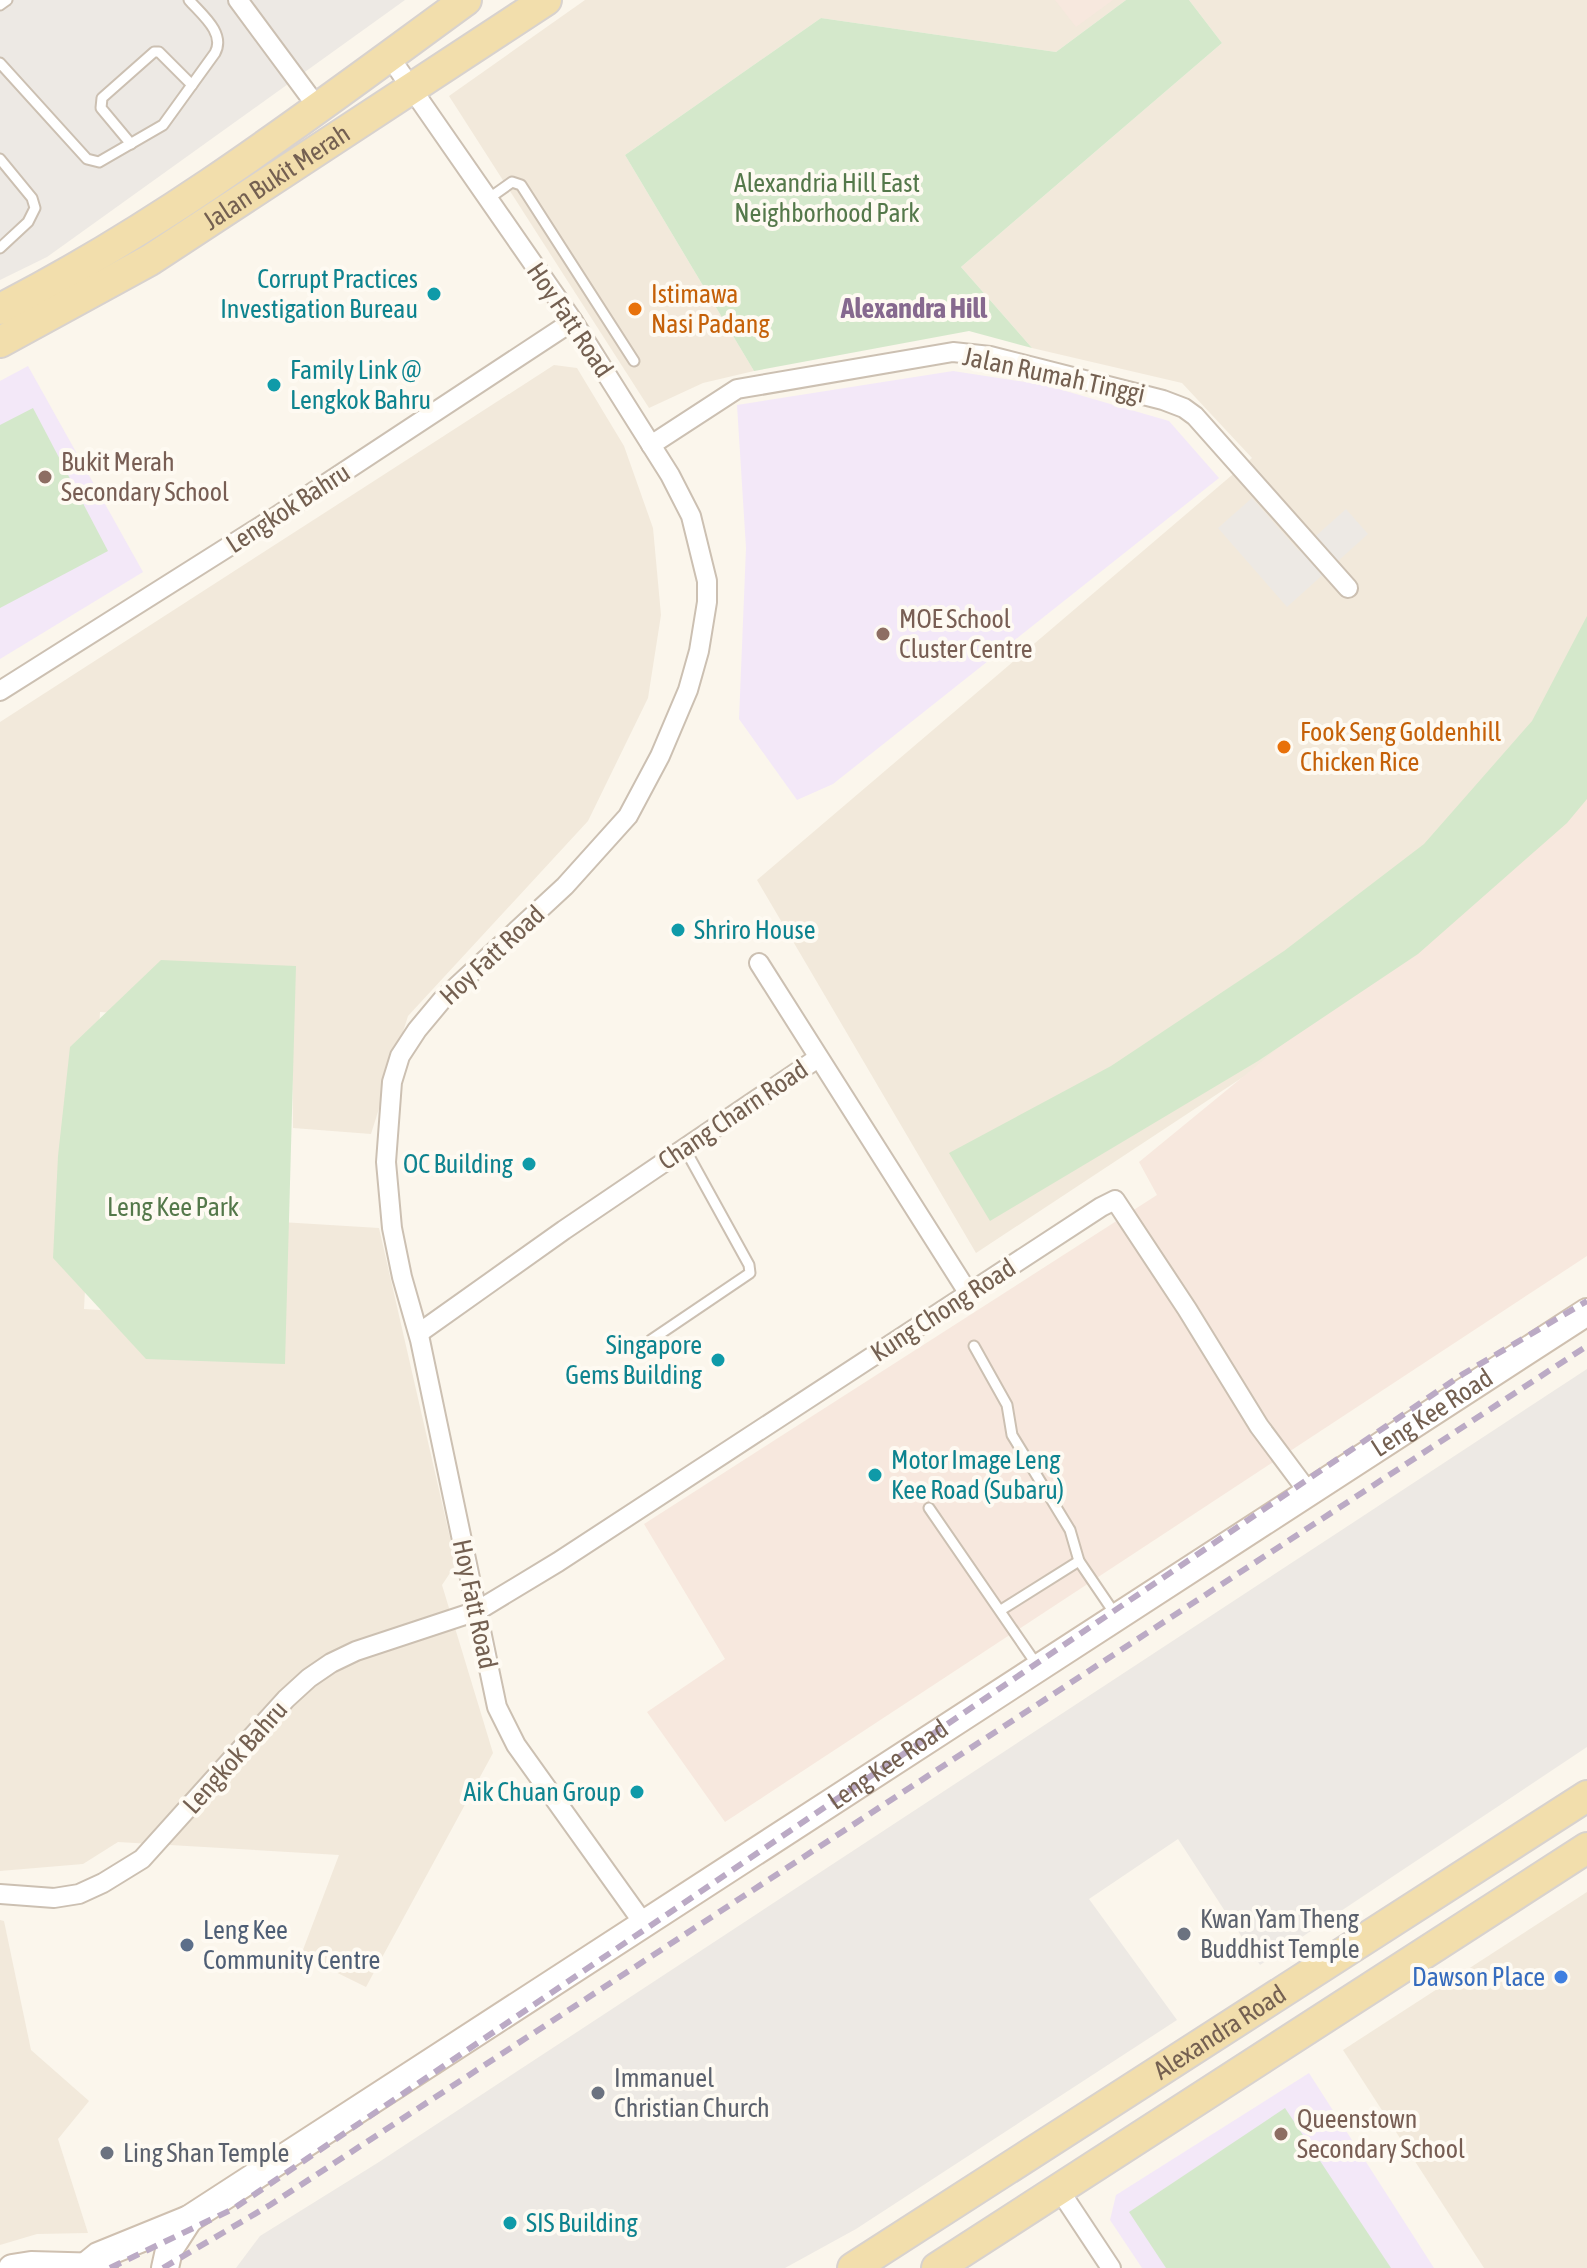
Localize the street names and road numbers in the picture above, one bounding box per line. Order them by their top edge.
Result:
street label: Jalan Bukit Merah [197,118,355,236]
street label: Hoy Fatt Road [521,257,619,383]
street label: Jalan Rumah Tinggi [960,341,1148,409]
street label: Lengkok Bahru [221,457,355,559]
street label: Hoy Fatt Road [434,899,550,1011]
street label: Chang Charn Road [653,1054,813,1176]
street label: Kung Chong Road [865,1252,1021,1368]
street label: Leng Kee Road [1366,1362,1498,1463]
street label: Hoy Fatt Road [447,1537,503,1671]
street label: Lengkok Bahru [177,1695,293,1819]
street label: Leng Kee Road [822,1713,954,1816]
street label: Alexandra Road [1148,1979,1291,2086]

